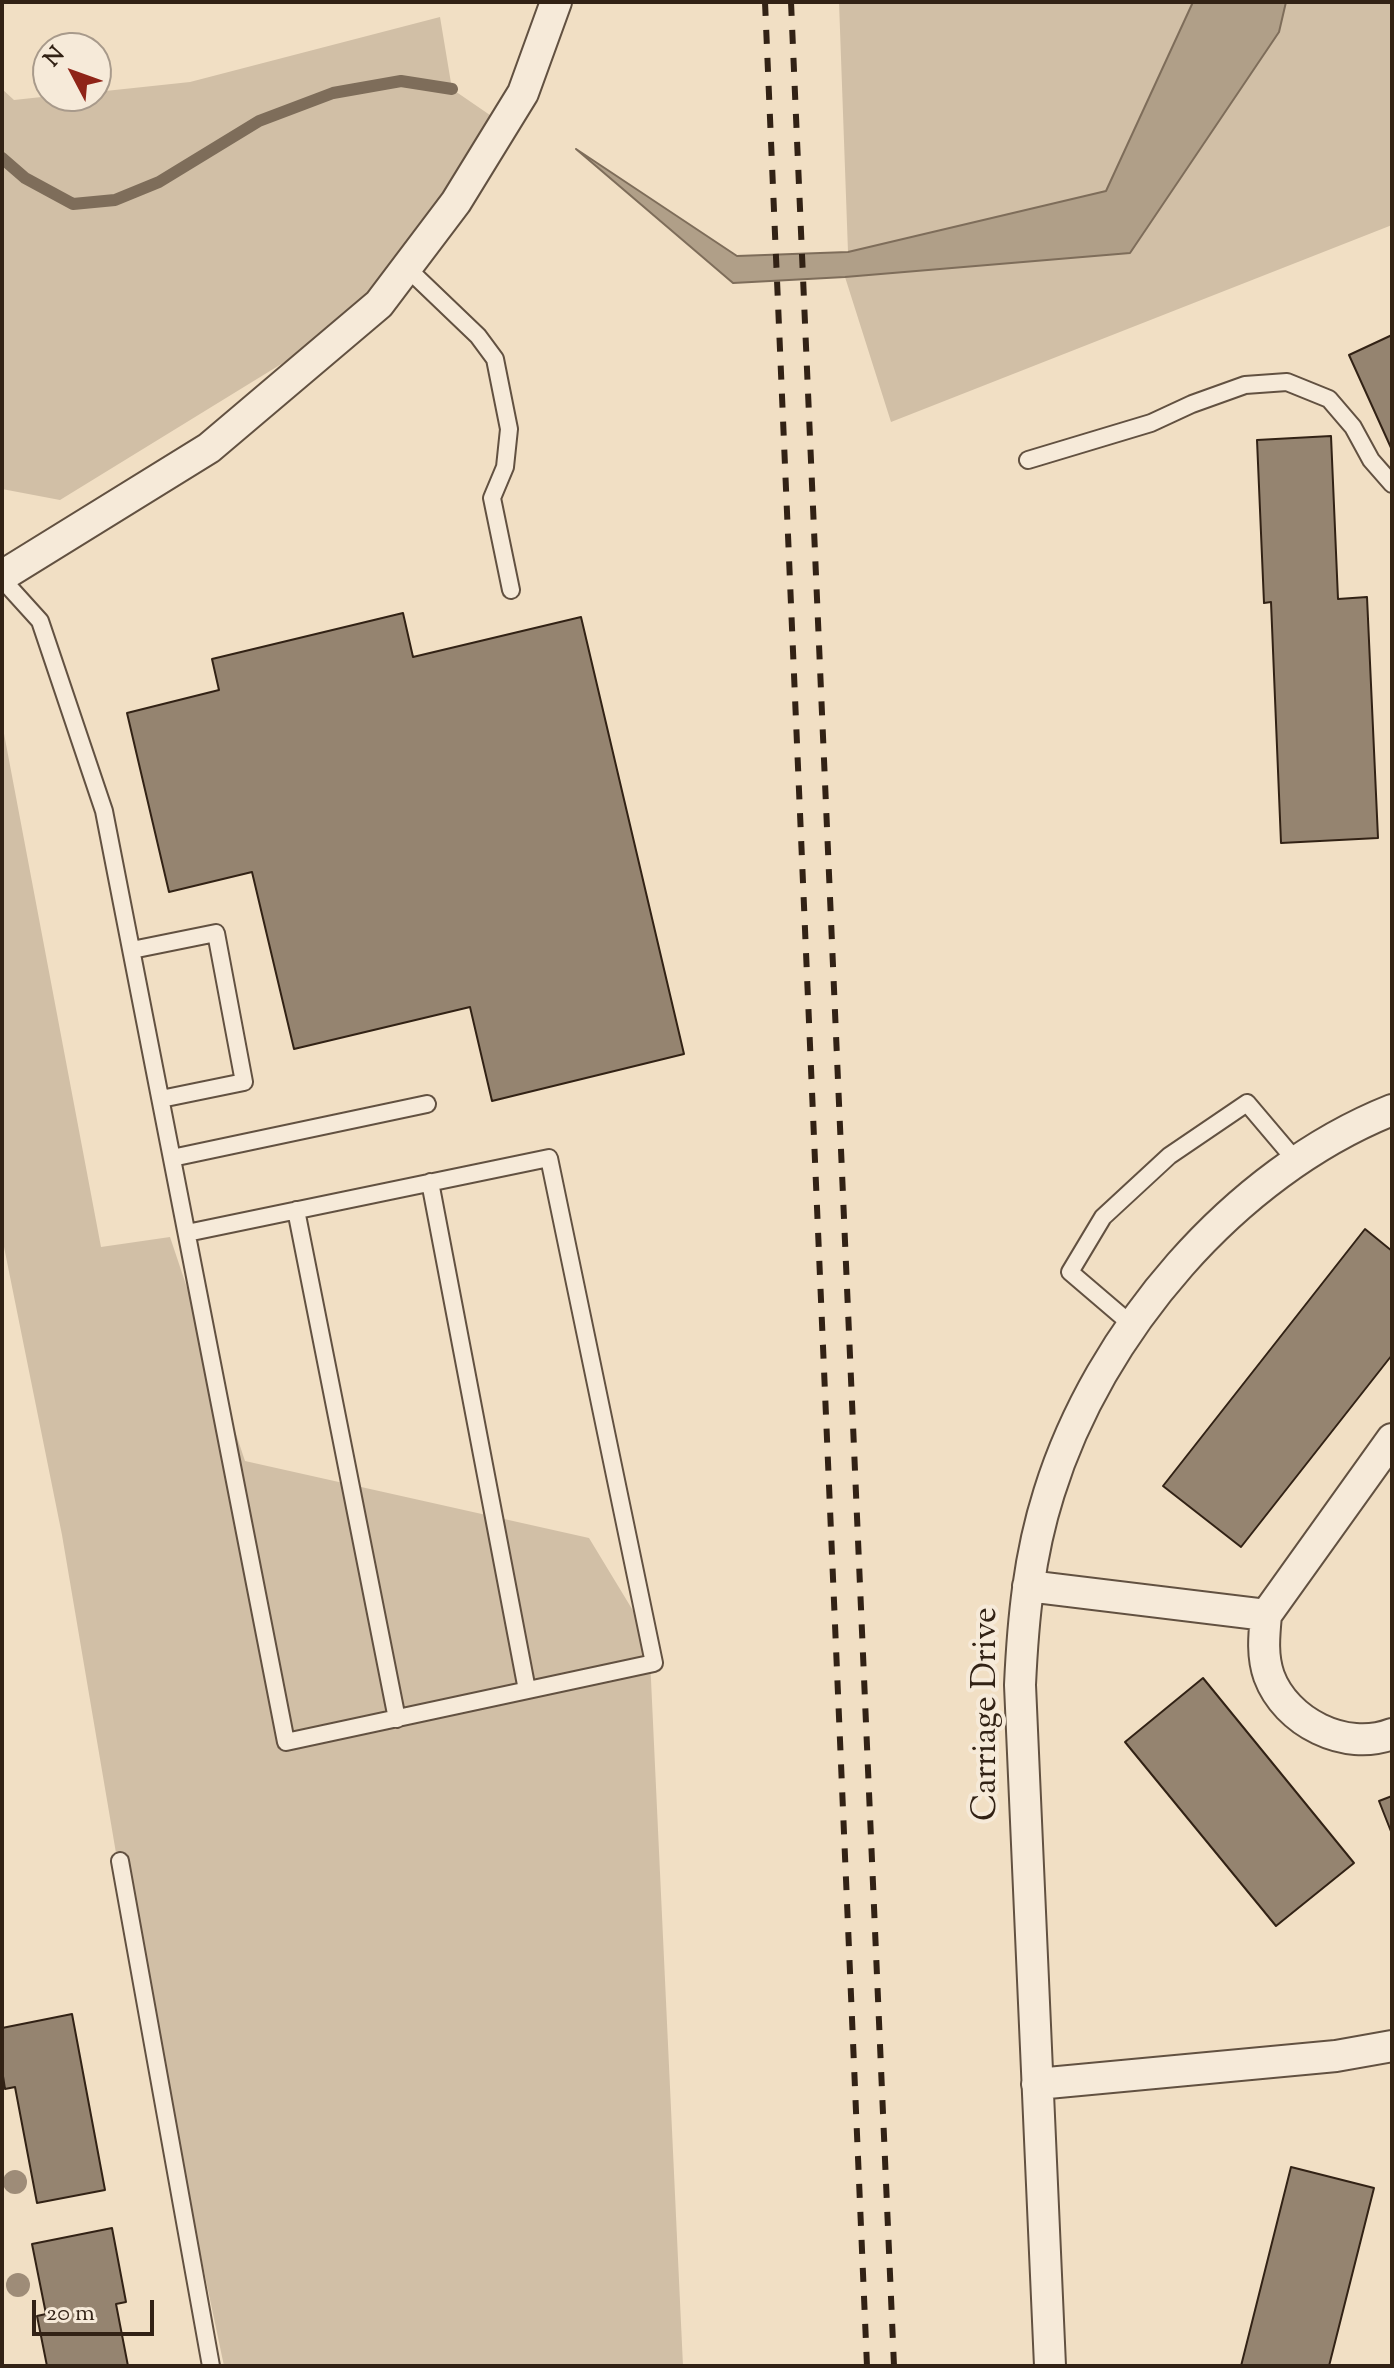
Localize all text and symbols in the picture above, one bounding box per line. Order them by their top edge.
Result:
north arrow [32,32,112,112]
text: N [38,40,73,75]
street label: Carriage Drive [969,1607,1009,1821]
scale bar [36,2284,158,2334]
text: 20 m [46,2297,95,2331]

